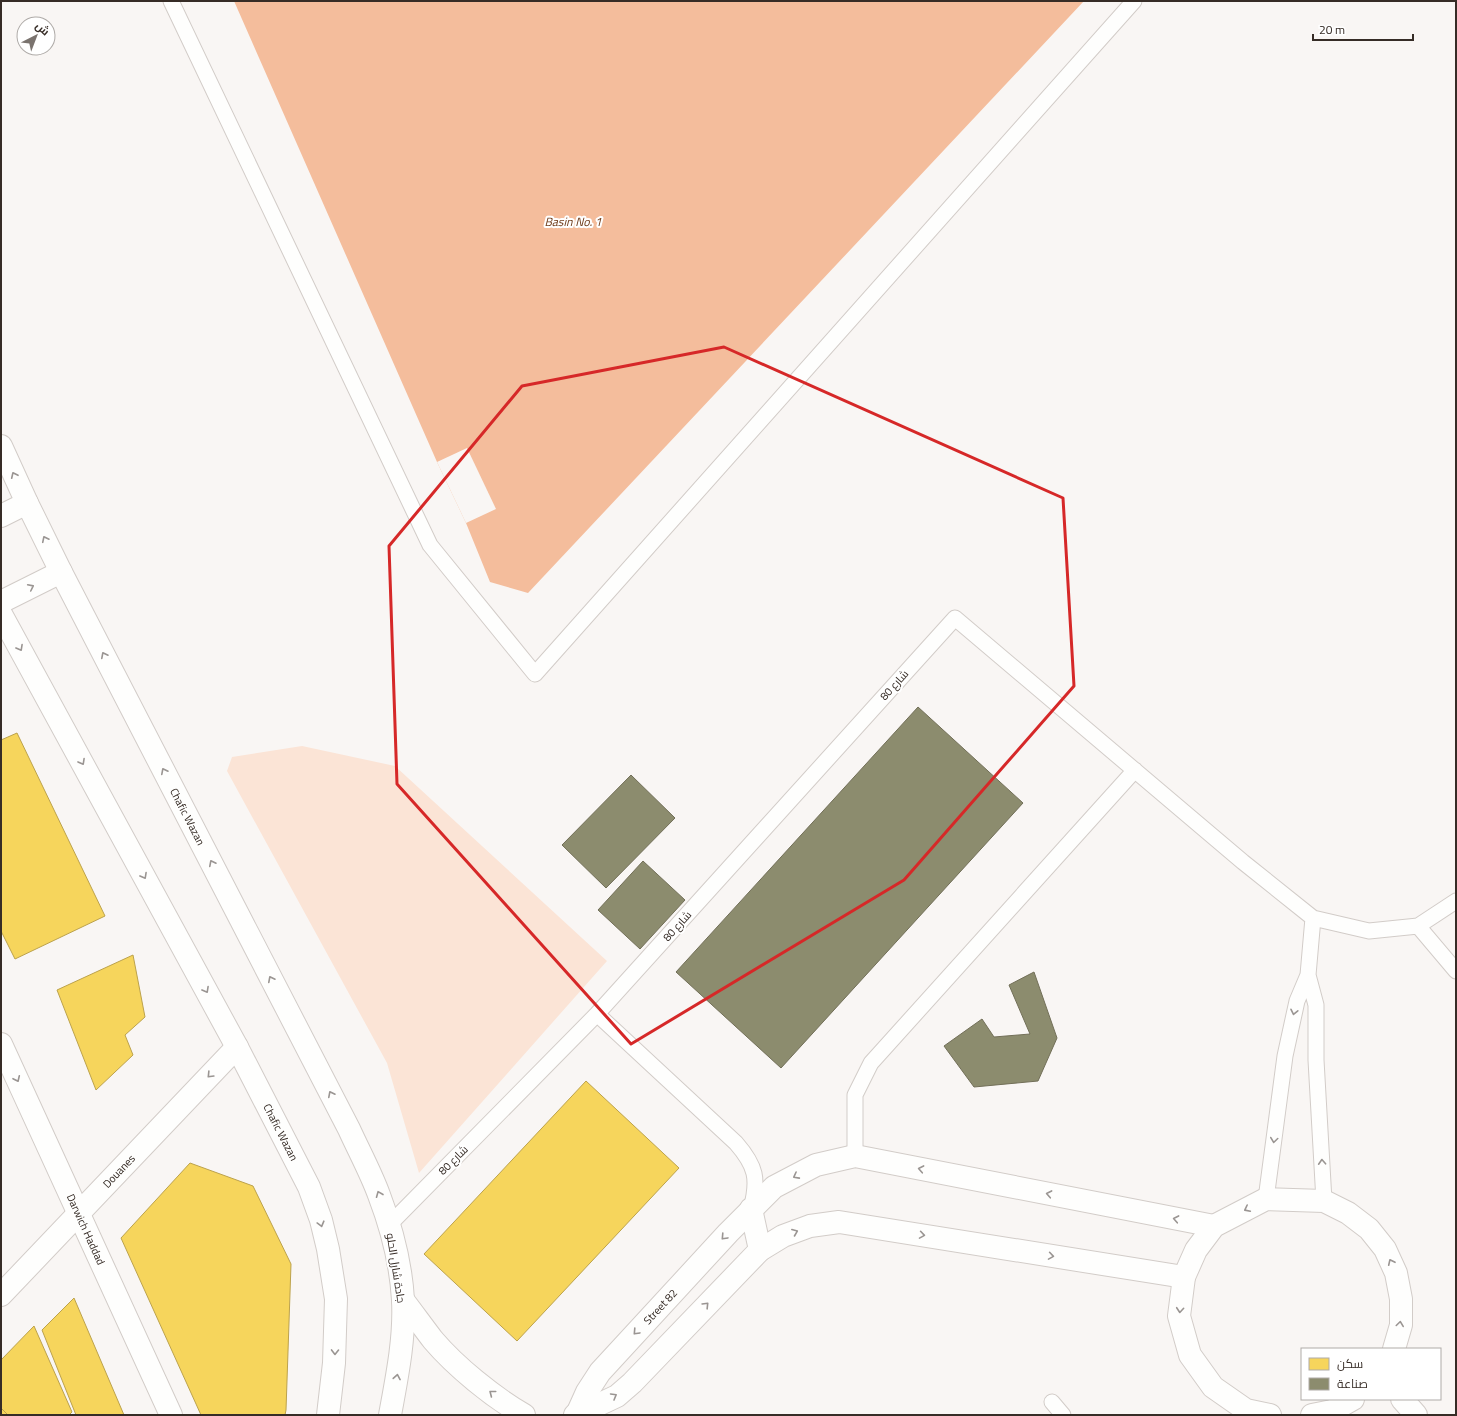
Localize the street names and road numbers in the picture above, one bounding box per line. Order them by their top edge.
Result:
street label: شارع 80 [875,665,913,705]
street label: Chafic Wazan [164,784,211,849]
street label: شارع 80 [658,906,696,946]
street label: Chafic Wazan [258,1100,304,1165]
street label: شارع 80 [433,1140,473,1180]
street label: Douanes [98,1149,140,1193]
street label: Darwich Haddad [61,1191,111,1269]
street label: جادة شارل الحلو [381,1231,411,1305]
street label: Street 82 [638,1284,682,1329]

